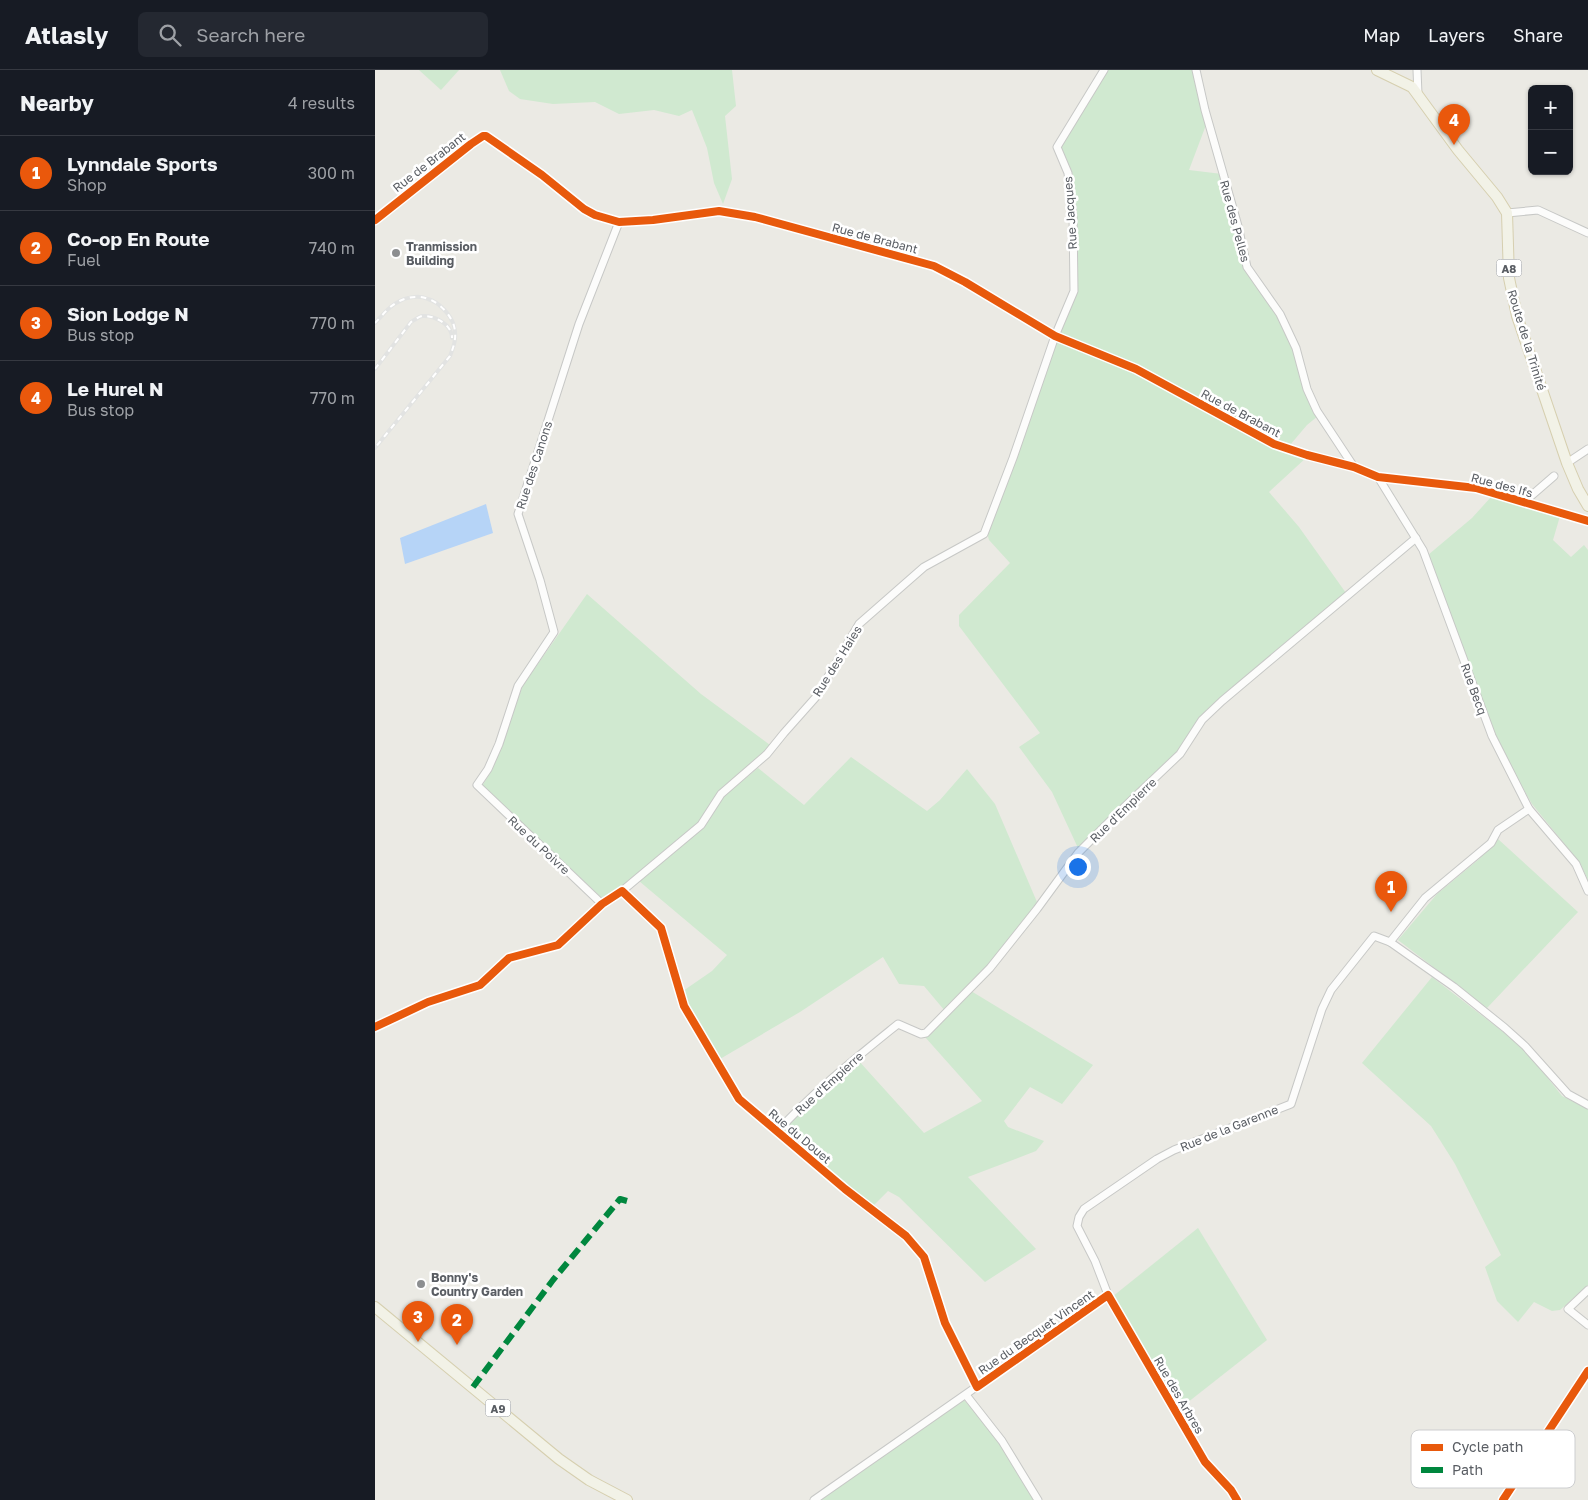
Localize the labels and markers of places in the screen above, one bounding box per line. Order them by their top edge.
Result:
pin: 4 [1438,104,1470,145]
place label: Tranmission Building [406,239,477,268]
marker: Tranmission Building [390,247,402,259]
pin: 1 [1375,871,1407,912]
place label: Bonny's Country Garden [431,1270,523,1299]
marker: Bonny's Country Garden [415,1278,427,1290]
pin: 3 [402,1301,434,1342]
pin: 2 [441,1304,473,1345]

